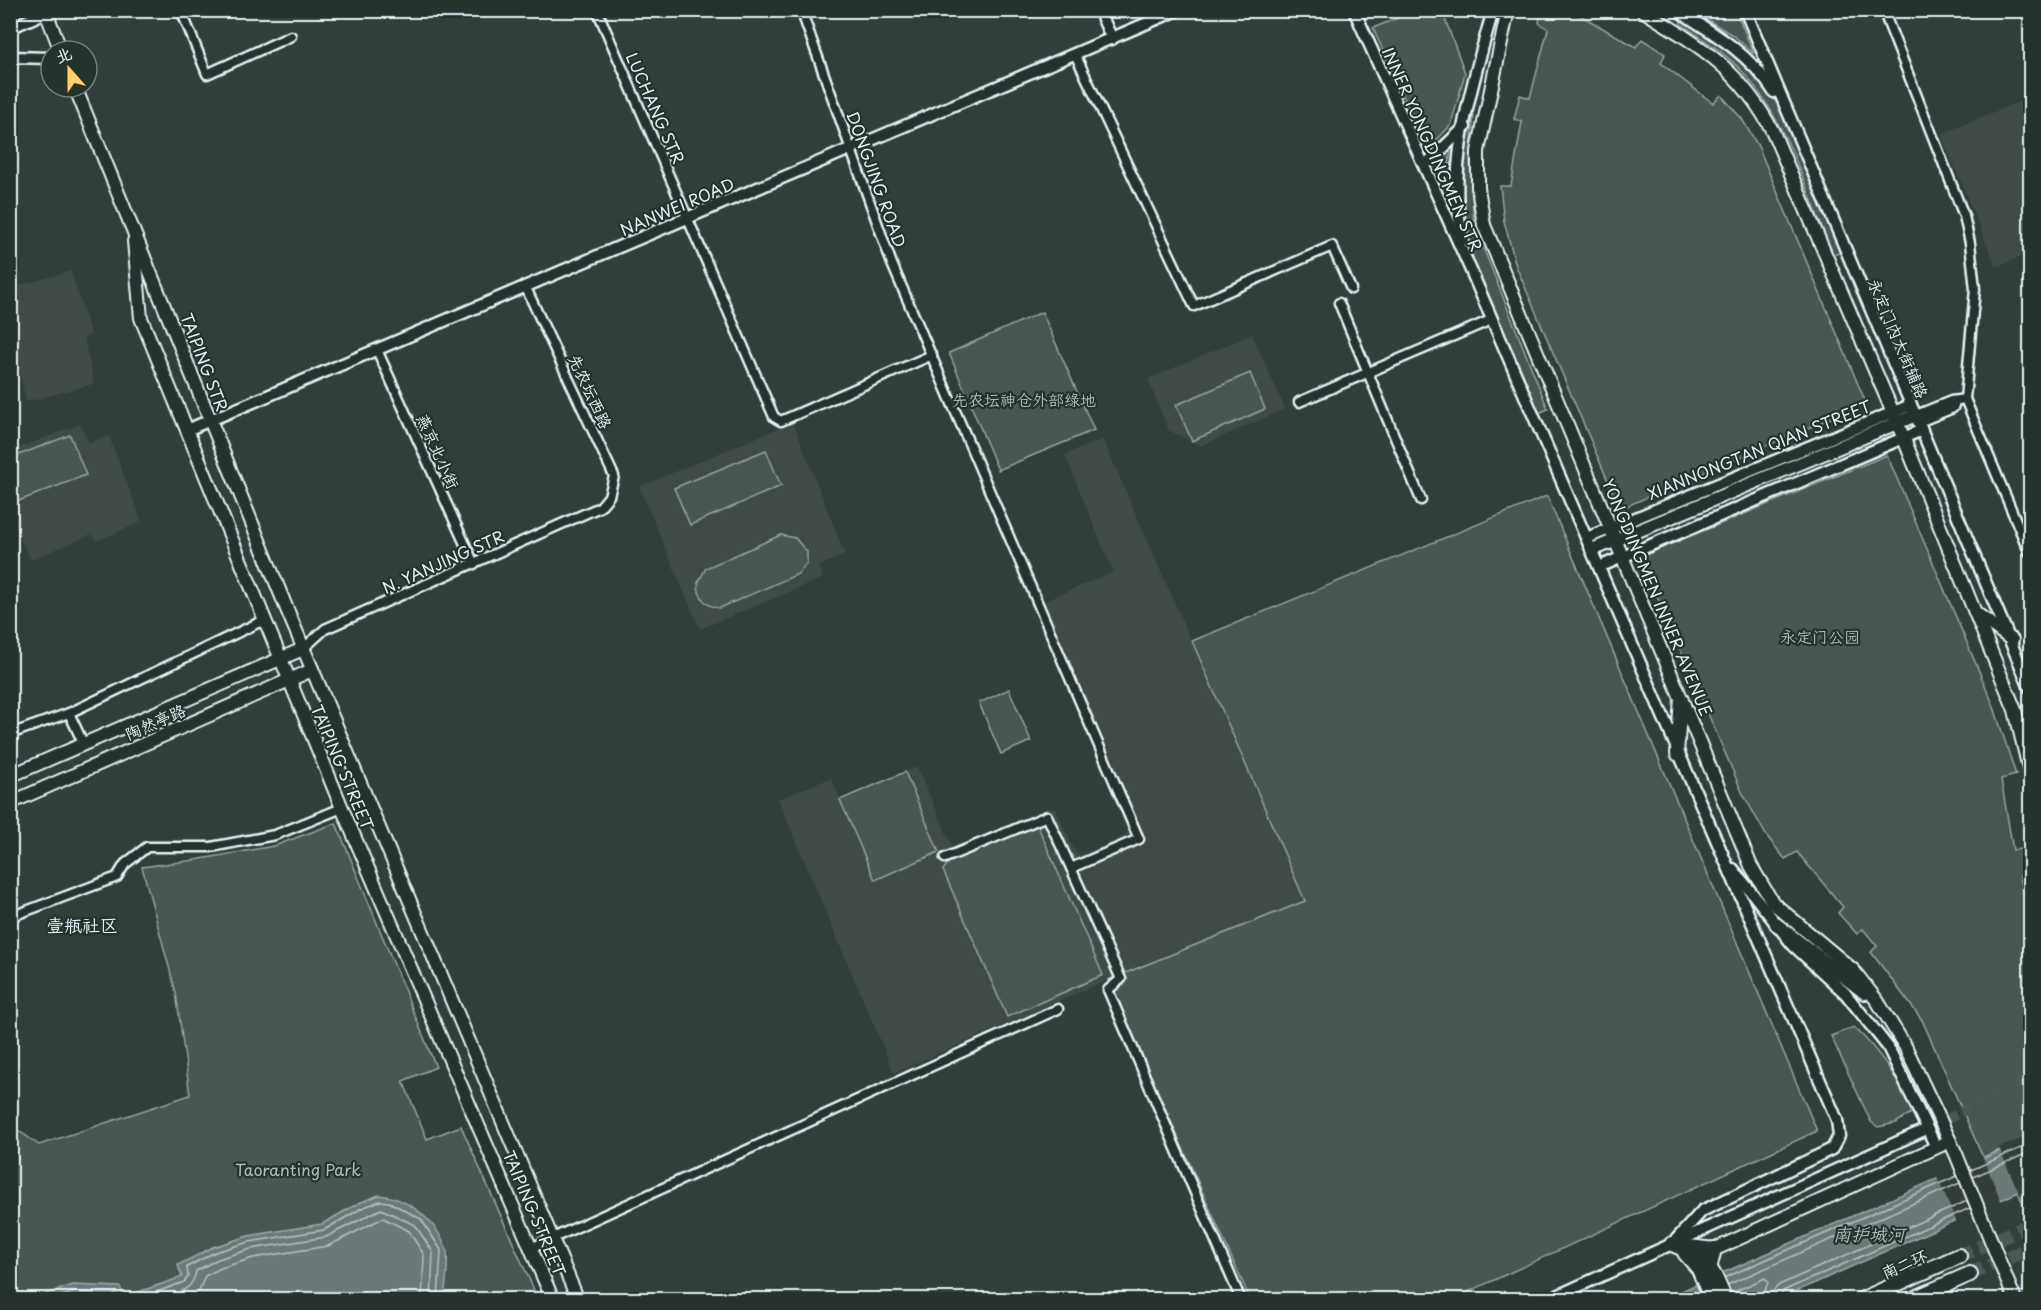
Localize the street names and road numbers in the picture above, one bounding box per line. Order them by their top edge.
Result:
street label: INNER YONGDINGMEN STR [1377,43,1489,255]
street label: LUCHANG STR [621,49,691,167]
street label: DONGJING ROAD [841,108,913,250]
street label: NANWEI ROAD [616,171,738,241]
street label: 永定门内大街辅路 [1863,274,1935,402]
street label: TAIPING STR [175,309,235,415]
street label: 先农坛西路 [563,350,619,432]
street label: XIANNONGTAN QIAN STREET [1644,393,1874,505]
street label: 燕京北小街 [412,410,466,492]
street label: YONGDINGMEN INNER AVENUE [1597,475,1719,719]
street label: N. YANJING STR [378,523,508,599]
street label: 陶然亭路 [121,697,189,745]
street label: TAIPING STREET [306,701,380,833]
street label: TAIPING STREET [498,1147,572,1279]
street label: 南二环 [1877,1242,1931,1284]

